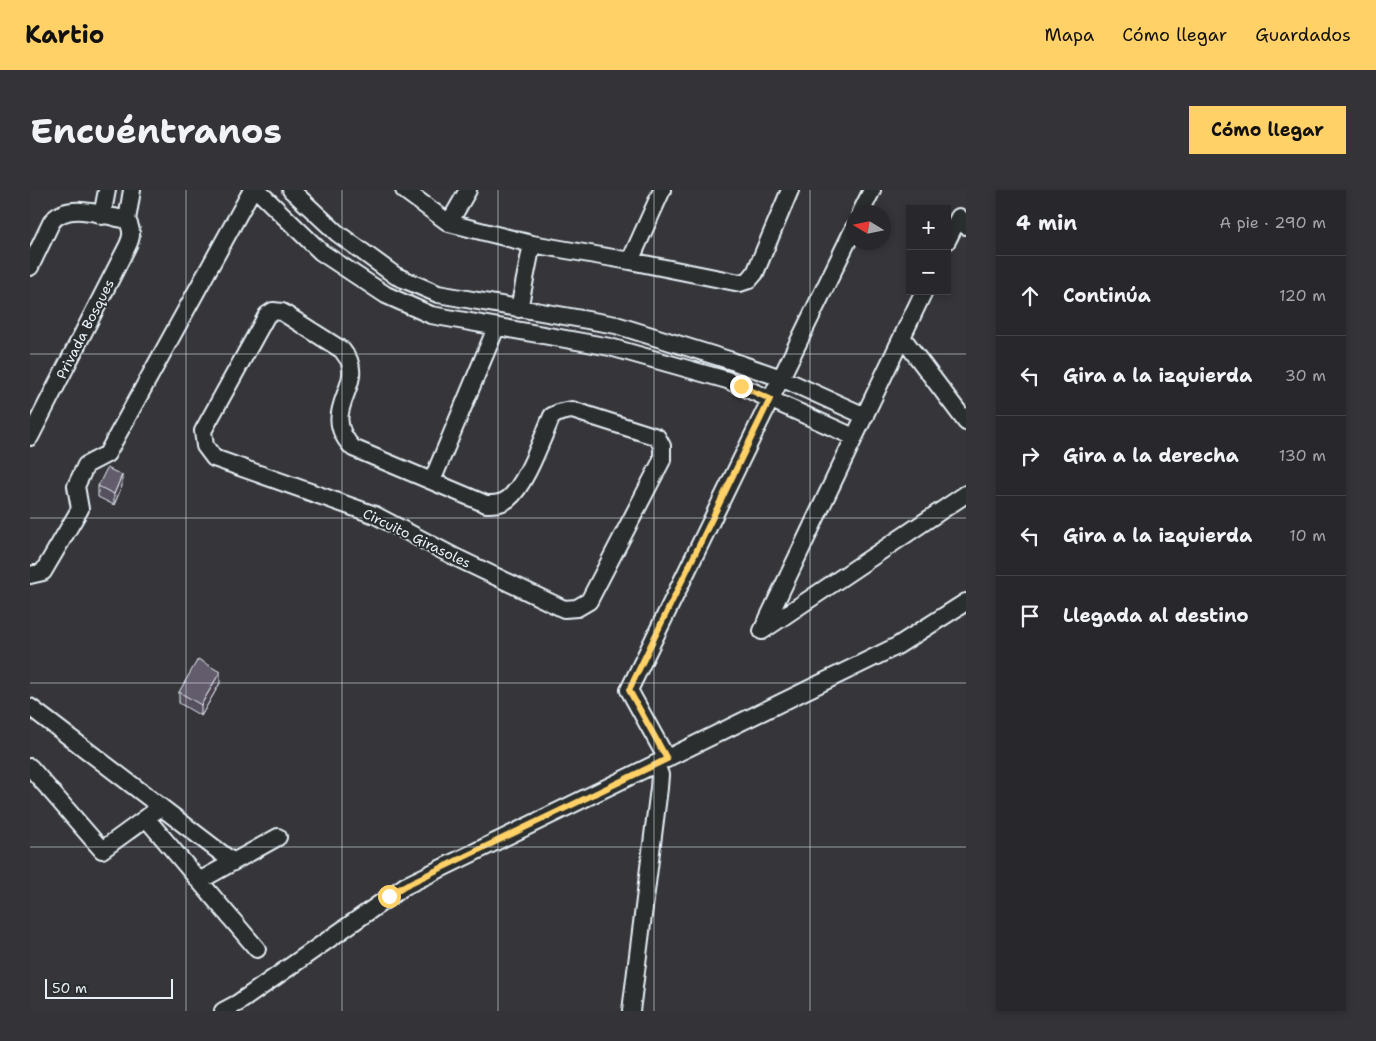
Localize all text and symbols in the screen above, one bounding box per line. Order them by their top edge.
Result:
text: Kartio [25,19,104,51]
text: Mapa [1044,23,1094,47]
text: Cómo llegar [1122,23,1227,47]
text: Guardados [1255,23,1351,47]
button: Cómo llegar [1189,106,1346,154]
text: Encuéntranos [30,107,282,154]
north arrow [846,205,891,250]
map controls [906,205,951,295]
button: + [906,205,951,250]
text: 4 min [1016,209,1077,237]
text: A pie · 290 m [1220,212,1326,233]
button: − [906,250,951,295]
street label: Privada Bosques [52,276,118,382]
icon: ahead [1016,282,1044,310]
text: Continúa [1063,283,1151,308]
text: 120 m [1279,285,1326,306]
icon: left [1016,362,1044,390]
text: Gira a la izquierda [1063,363,1252,388]
text: 30 m [1285,365,1326,386]
route end [730,375,753,398]
icon: right [1016,442,1044,470]
text: Gira a la derecha [1063,443,1239,468]
text: 130 m [1279,445,1326,466]
street label: Circuito Girasoles [360,504,474,572]
icon: left [1016,522,1044,550]
text: Gira a la izquierda [1063,523,1252,548]
text: 10 m [1289,525,1326,546]
icon: arrive [1016,602,1044,630]
text: Llegada al destino [1063,603,1249,628]
route start [378,885,401,908]
scale bar [45,976,172,999]
text: 50 m [52,979,87,997]

